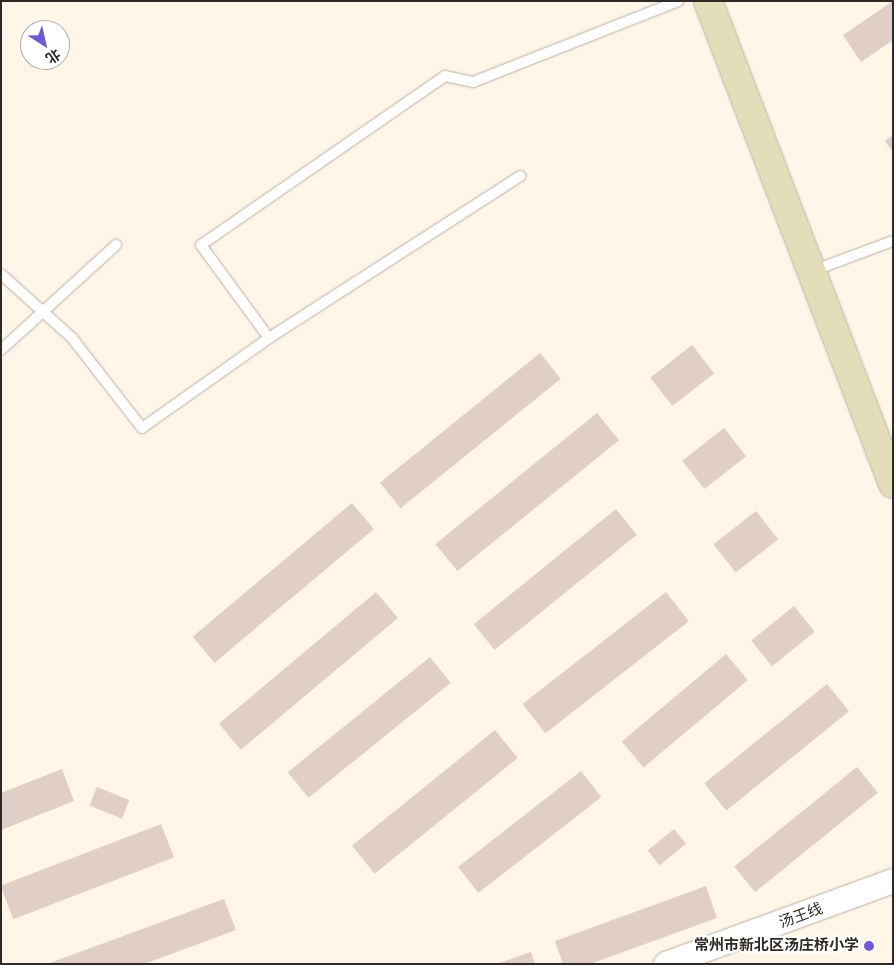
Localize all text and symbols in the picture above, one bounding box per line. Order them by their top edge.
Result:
north arrow [20,20,70,70]
text: 北 [43,46,63,67]
street label: 汤王线 [777,900,825,932]
place label: 常州市新北区汤庄桥小学 [694,937,859,955]
marker: 常州市新北区汤庄桥小学 [863,940,875,952]

